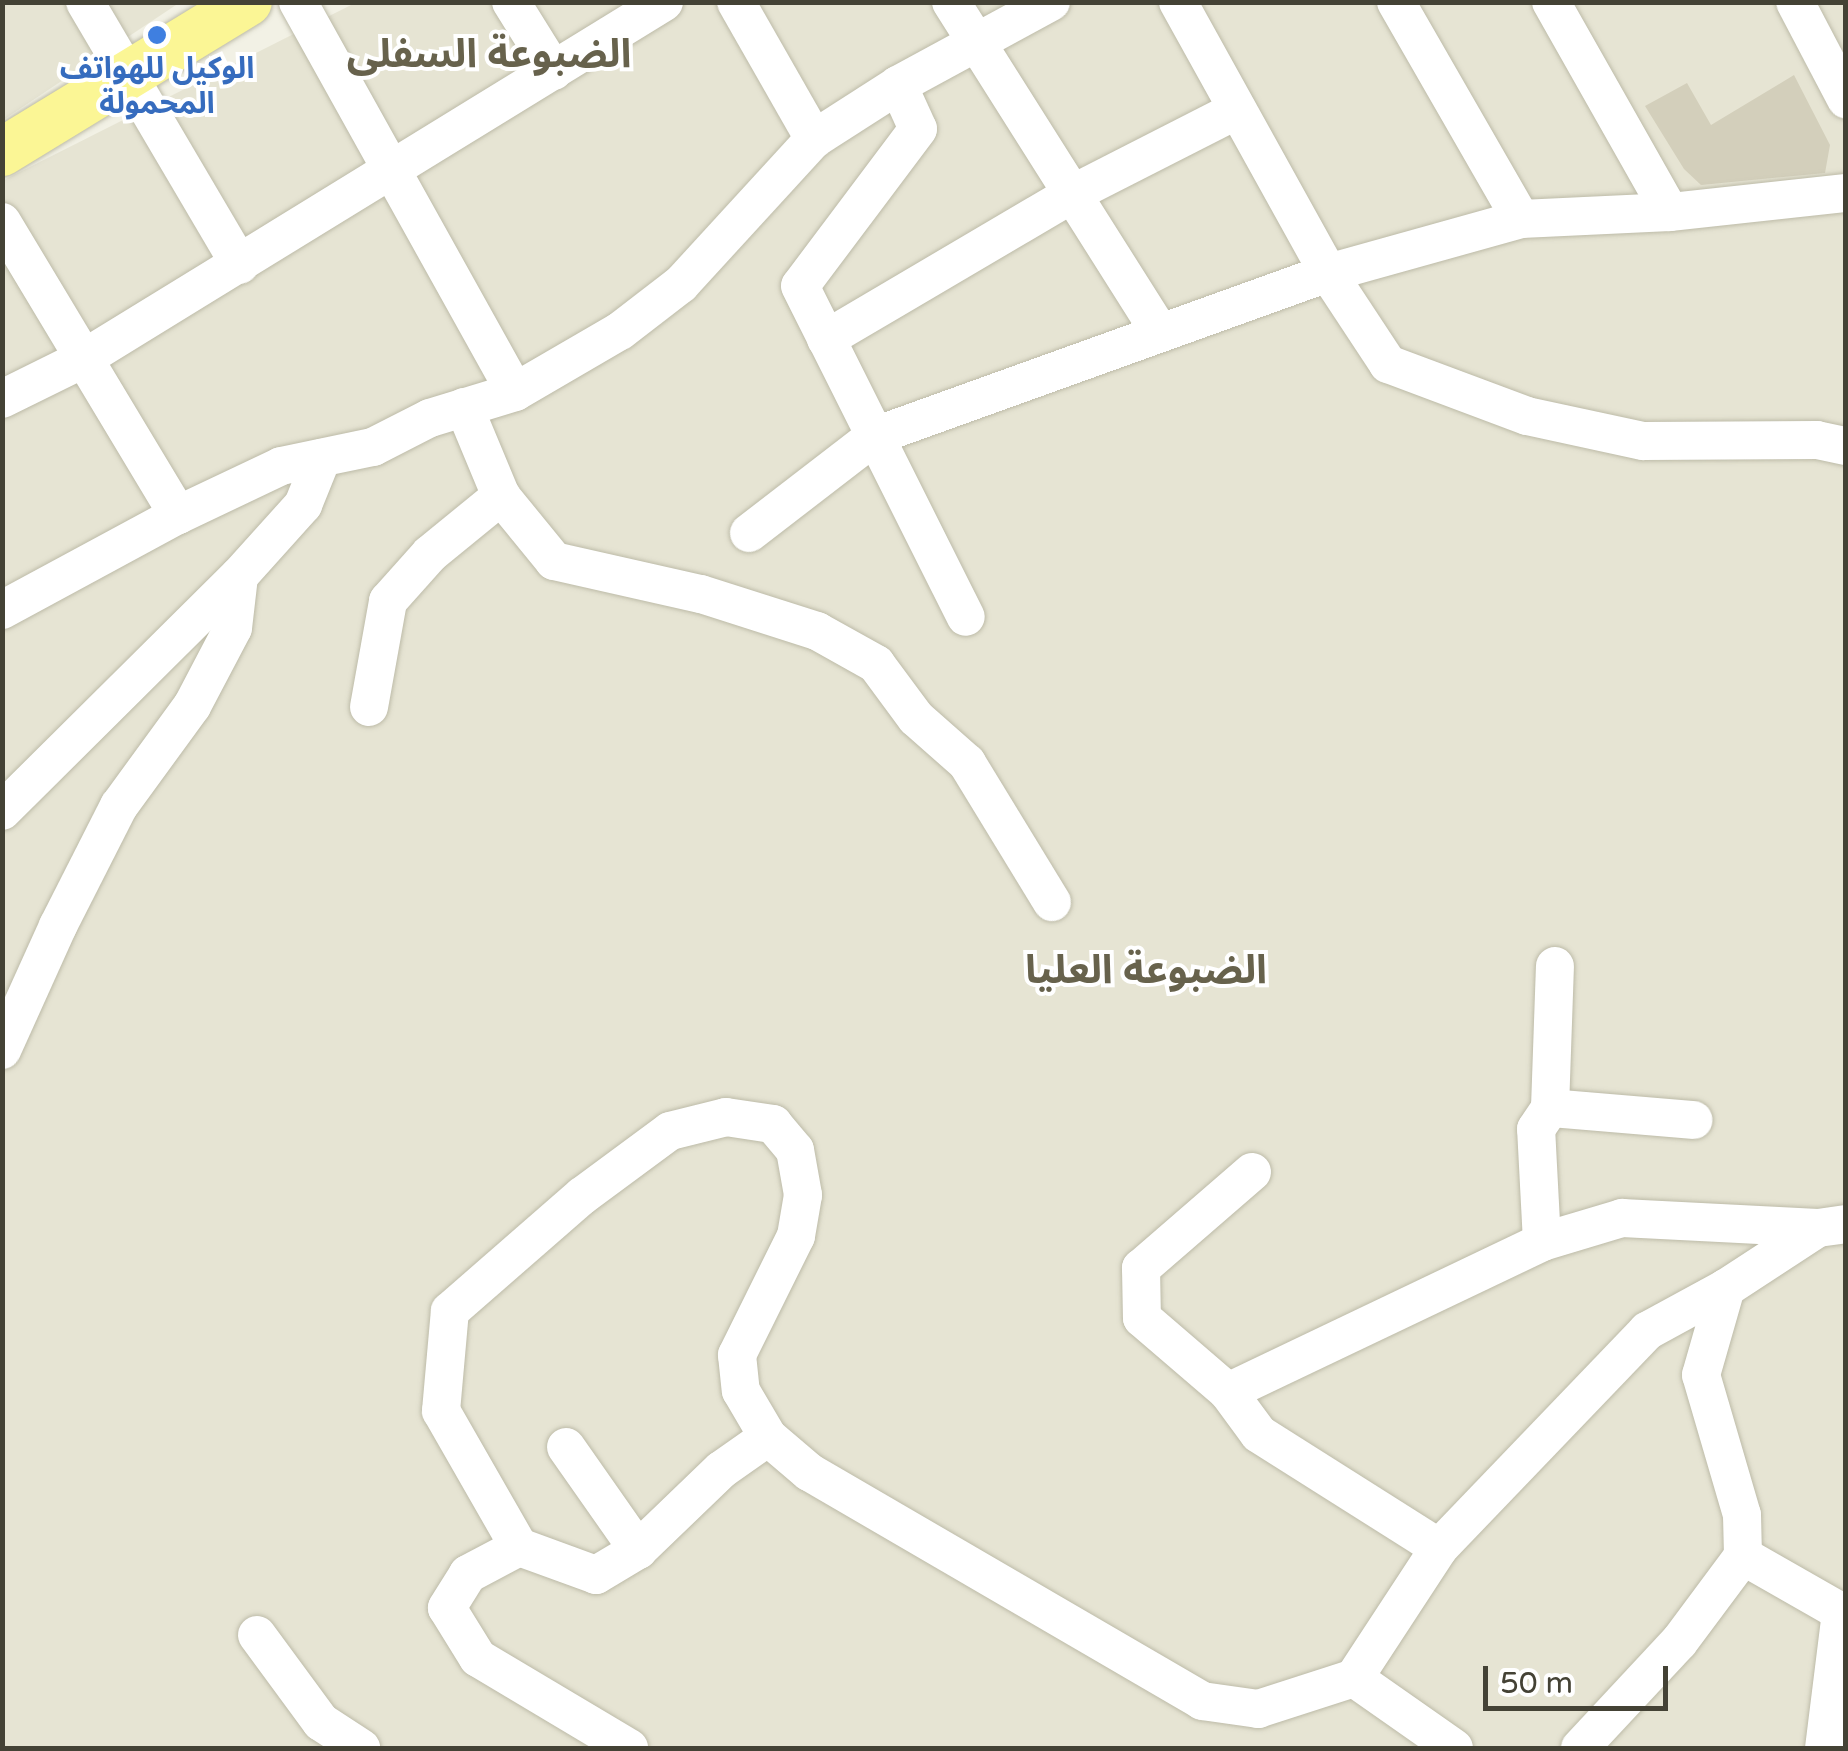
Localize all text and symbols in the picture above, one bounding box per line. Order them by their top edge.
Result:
marker: الوكيل للهواتف المحمولة [146,24,168,46]
district label: الضبوعة السفلى [347,30,631,78]
place label: الوكيل للهواتف المحمولة [60,51,254,122]
district label: الضبوعة العليا [1025,946,1267,994]
scale bar [1488,1646,1673,1708]
text: 50 m [1500,1665,1573,1702]

